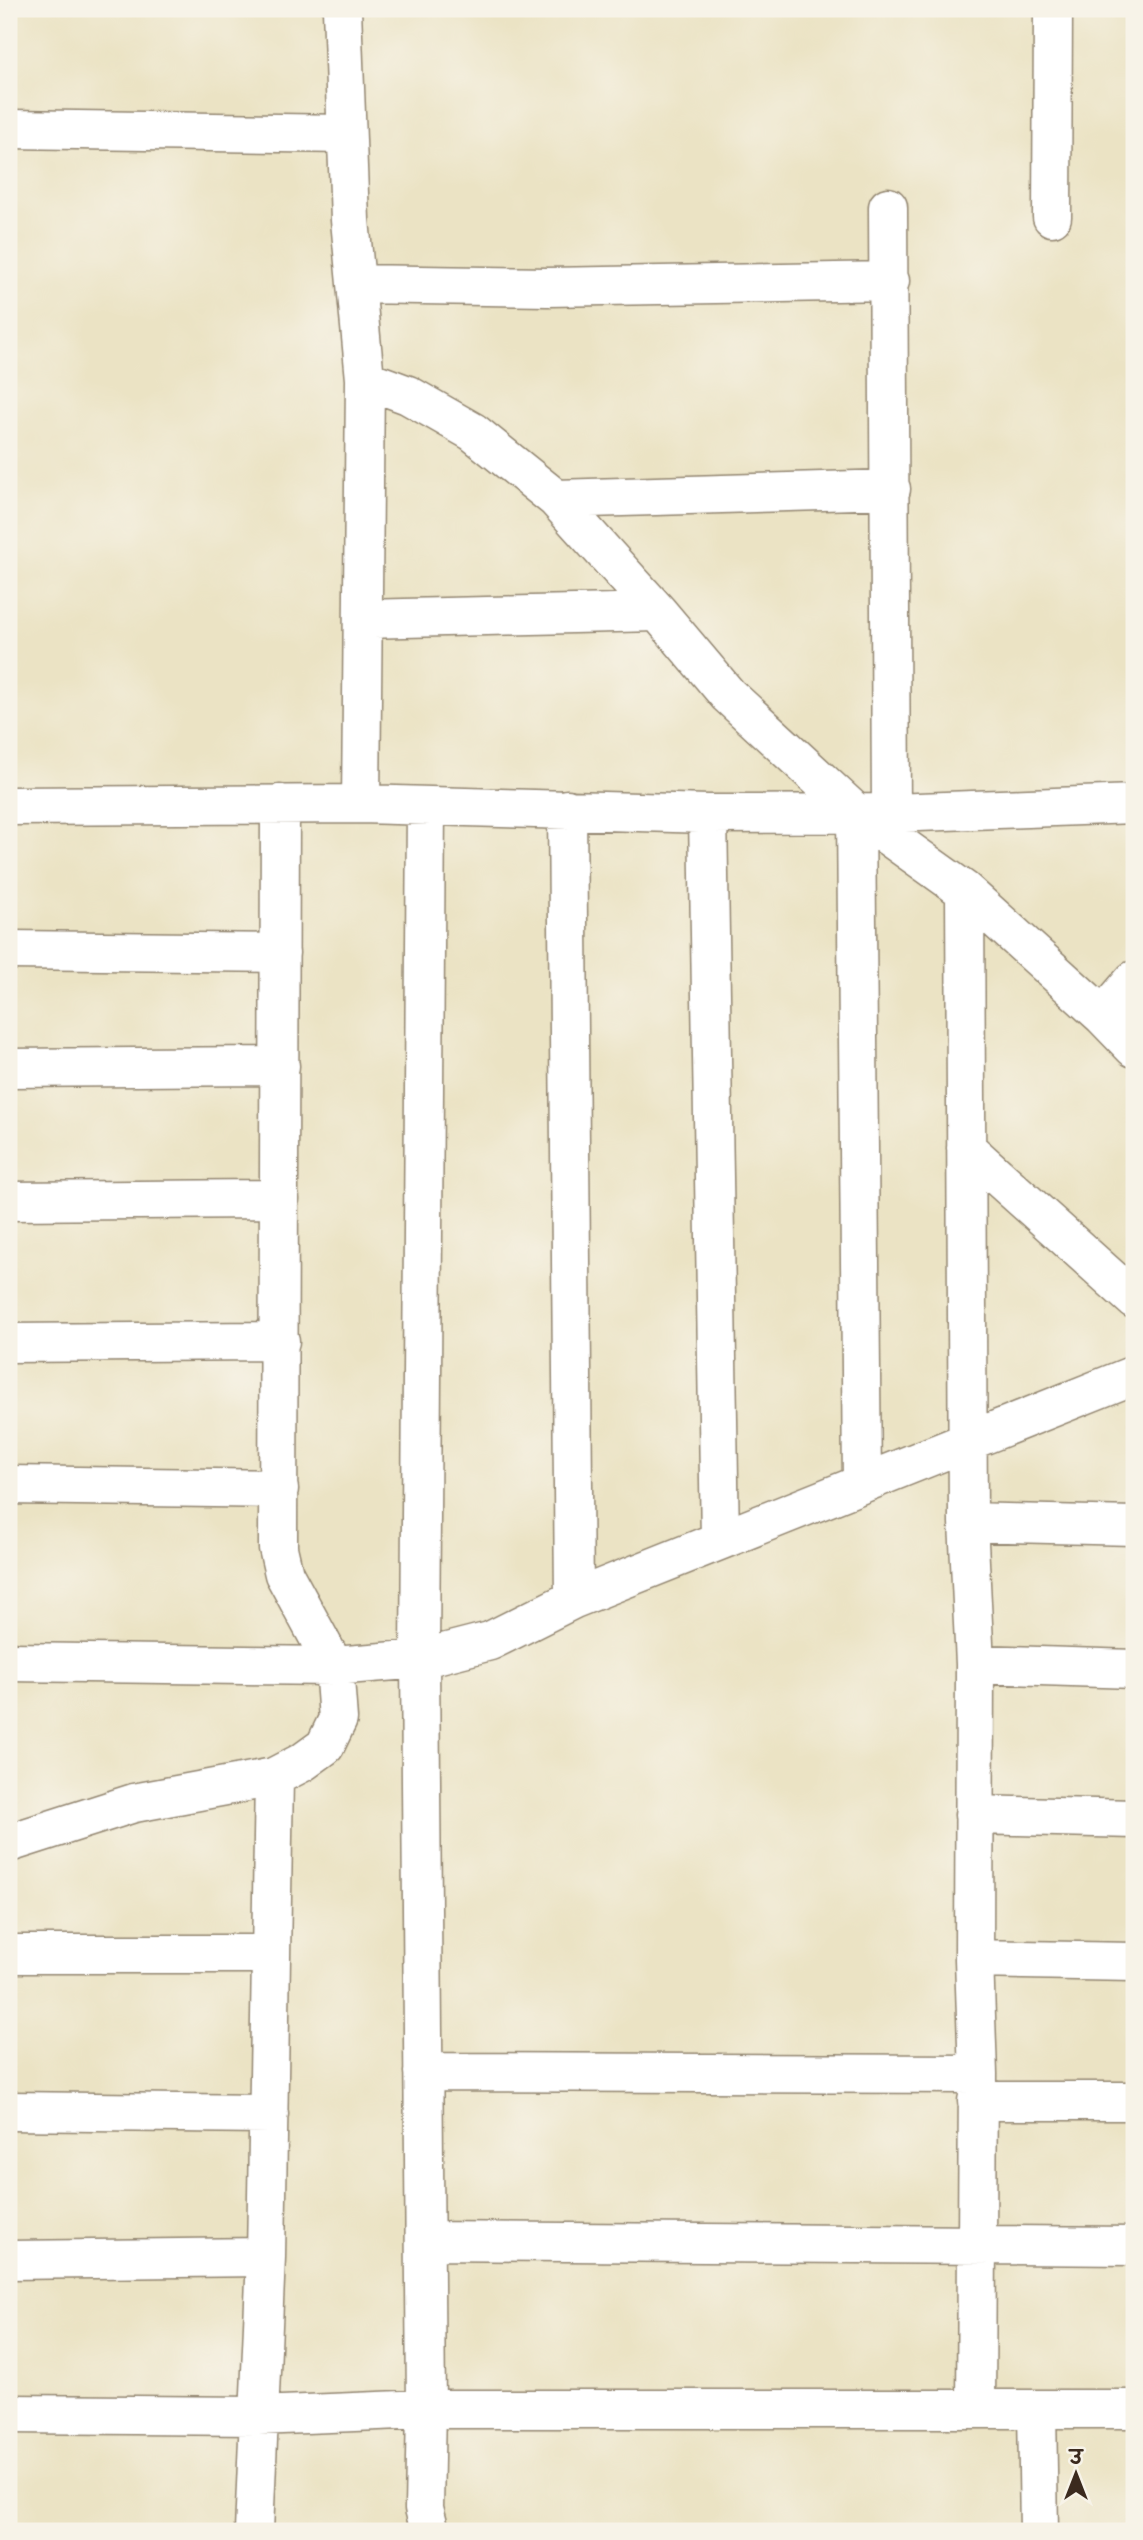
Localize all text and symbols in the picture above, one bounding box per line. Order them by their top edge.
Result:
north arrow [1042,2438,1112,2508]
text: उ [1068,2441,1085,2474]

